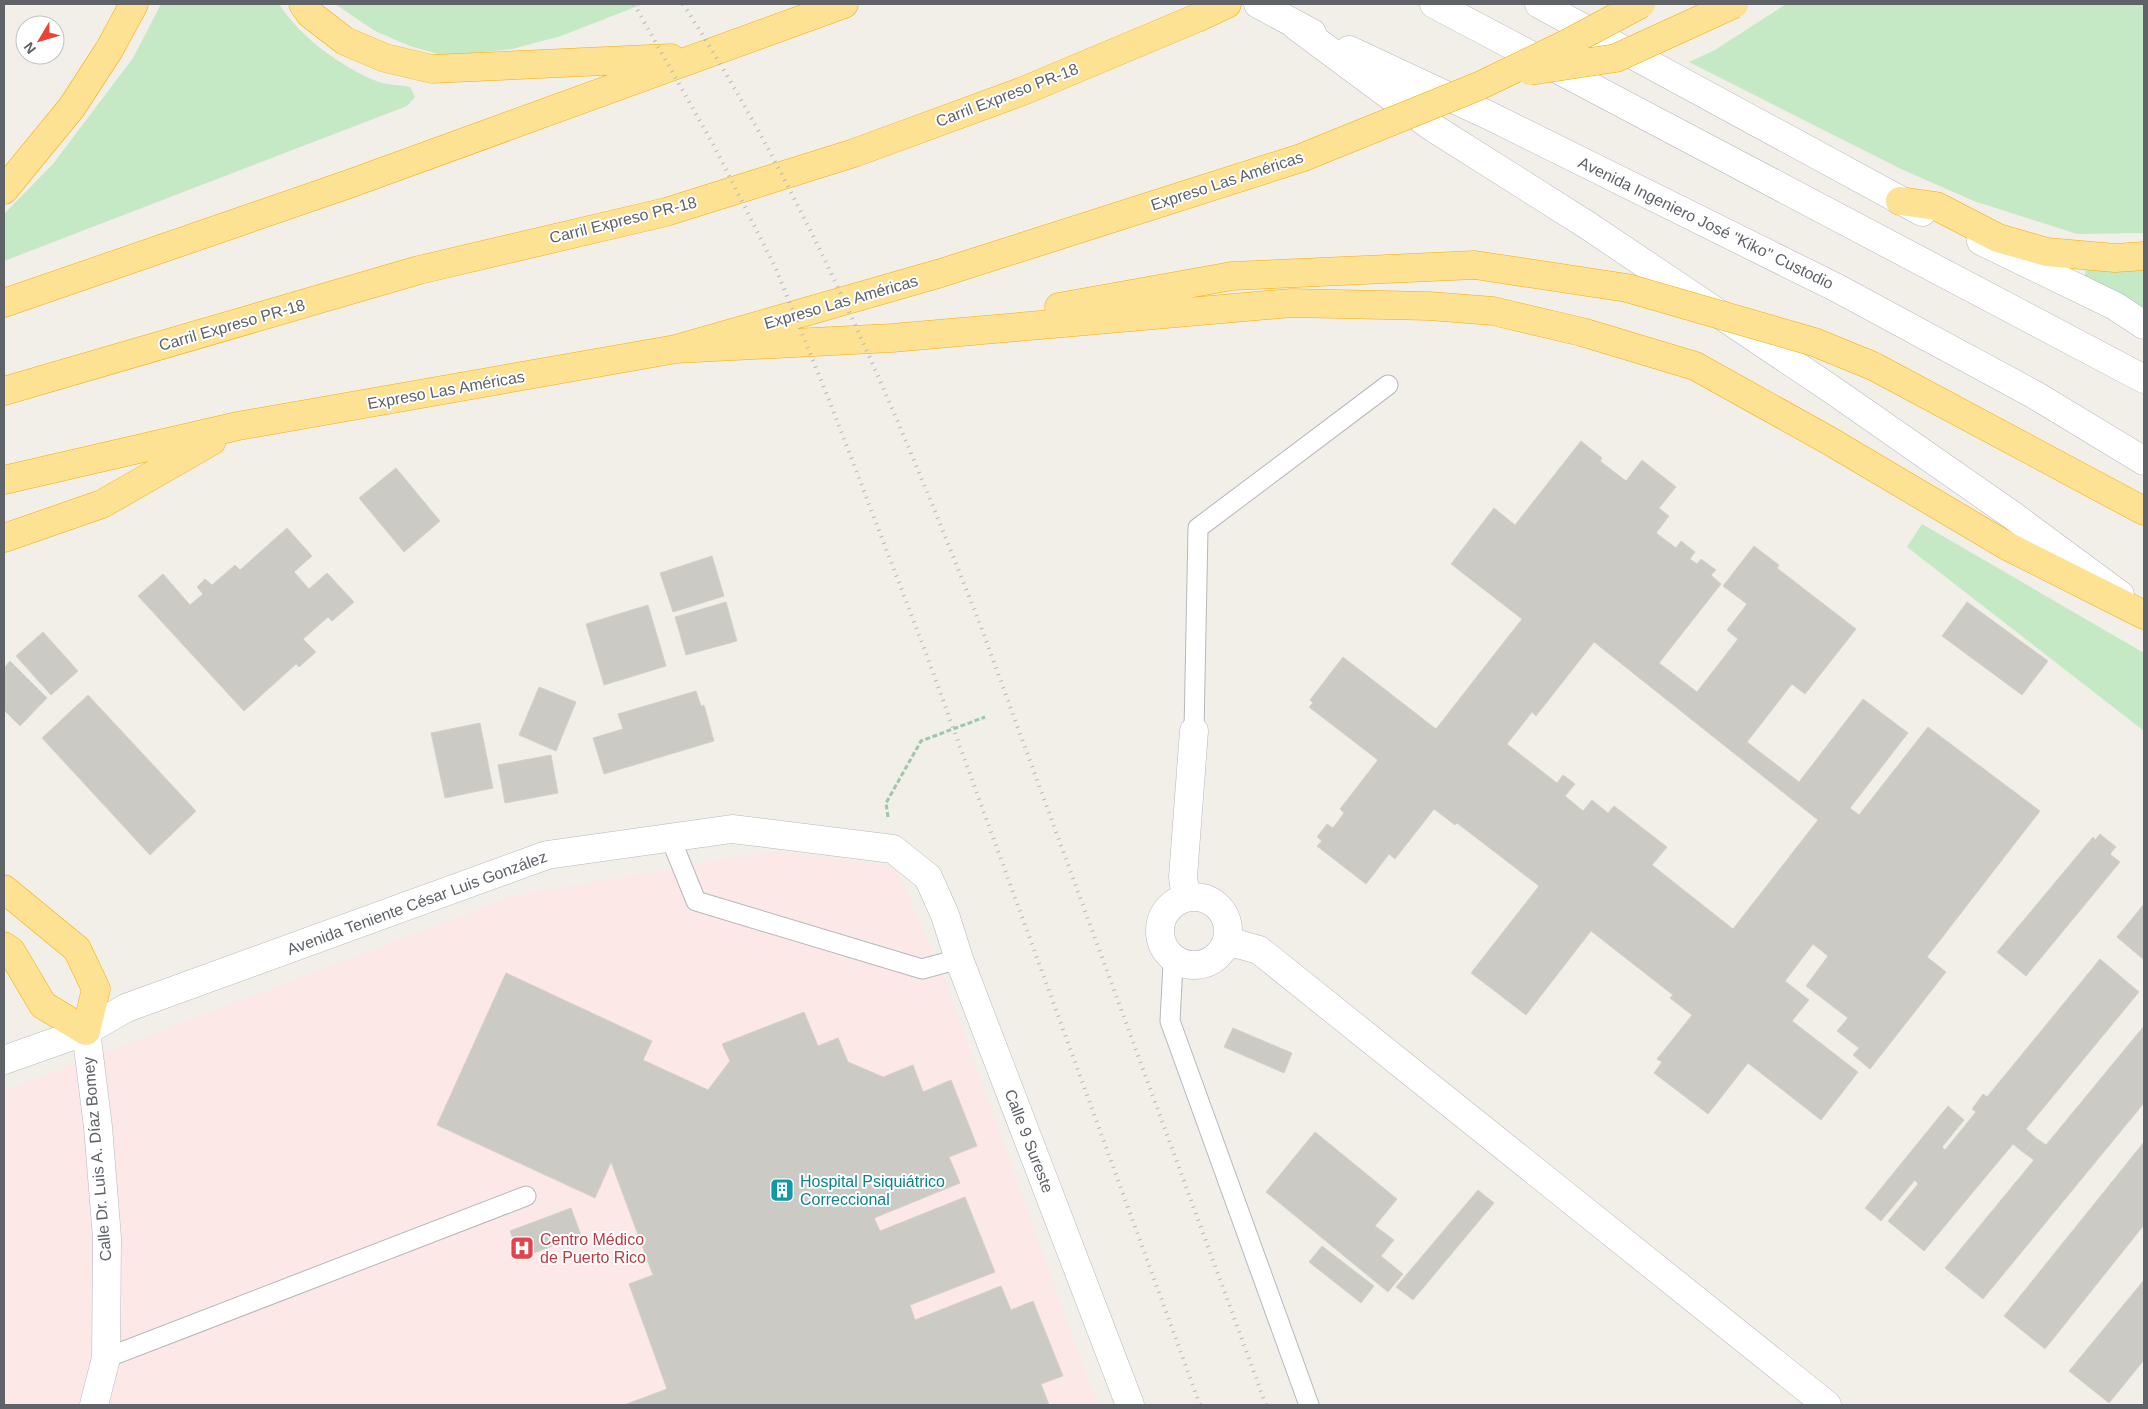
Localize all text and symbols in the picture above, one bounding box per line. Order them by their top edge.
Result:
north arrow [15,15,65,65]
text: N [20,39,39,57]
street label: Carril Expreso PR-18 [933,60,1081,130]
street label: Expreso Las Américas [1149,148,1305,214]
street label: Avenida Ingeniero José "Kiko" Custodio [1576,154,1836,292]
street label: Carril Expreso PR-18 [548,193,698,247]
street label: Expreso Las Américas [762,272,920,332]
street label: Carril Expreso PR-18 [157,296,307,354]
street label: Expreso Las Américas [366,368,526,412]
street label: Avenida Teniente César Luis González [285,848,549,958]
street label: Calle Dr. Luis A. Díaz Bomey [80,1056,114,1262]
street label: Calle 9 Sureste [1001,1087,1057,1195]
place label: Hospital Psiquiátrico Correccional [800,1173,945,1208]
building icon: Hospital Psiquiátrico Correccional [769,1177,795,1203]
place label: Centro Médico de Puerto Rico [540,1231,646,1266]
hospital icon: Centro Médico de Puerto Rico [509,1235,535,1261]

